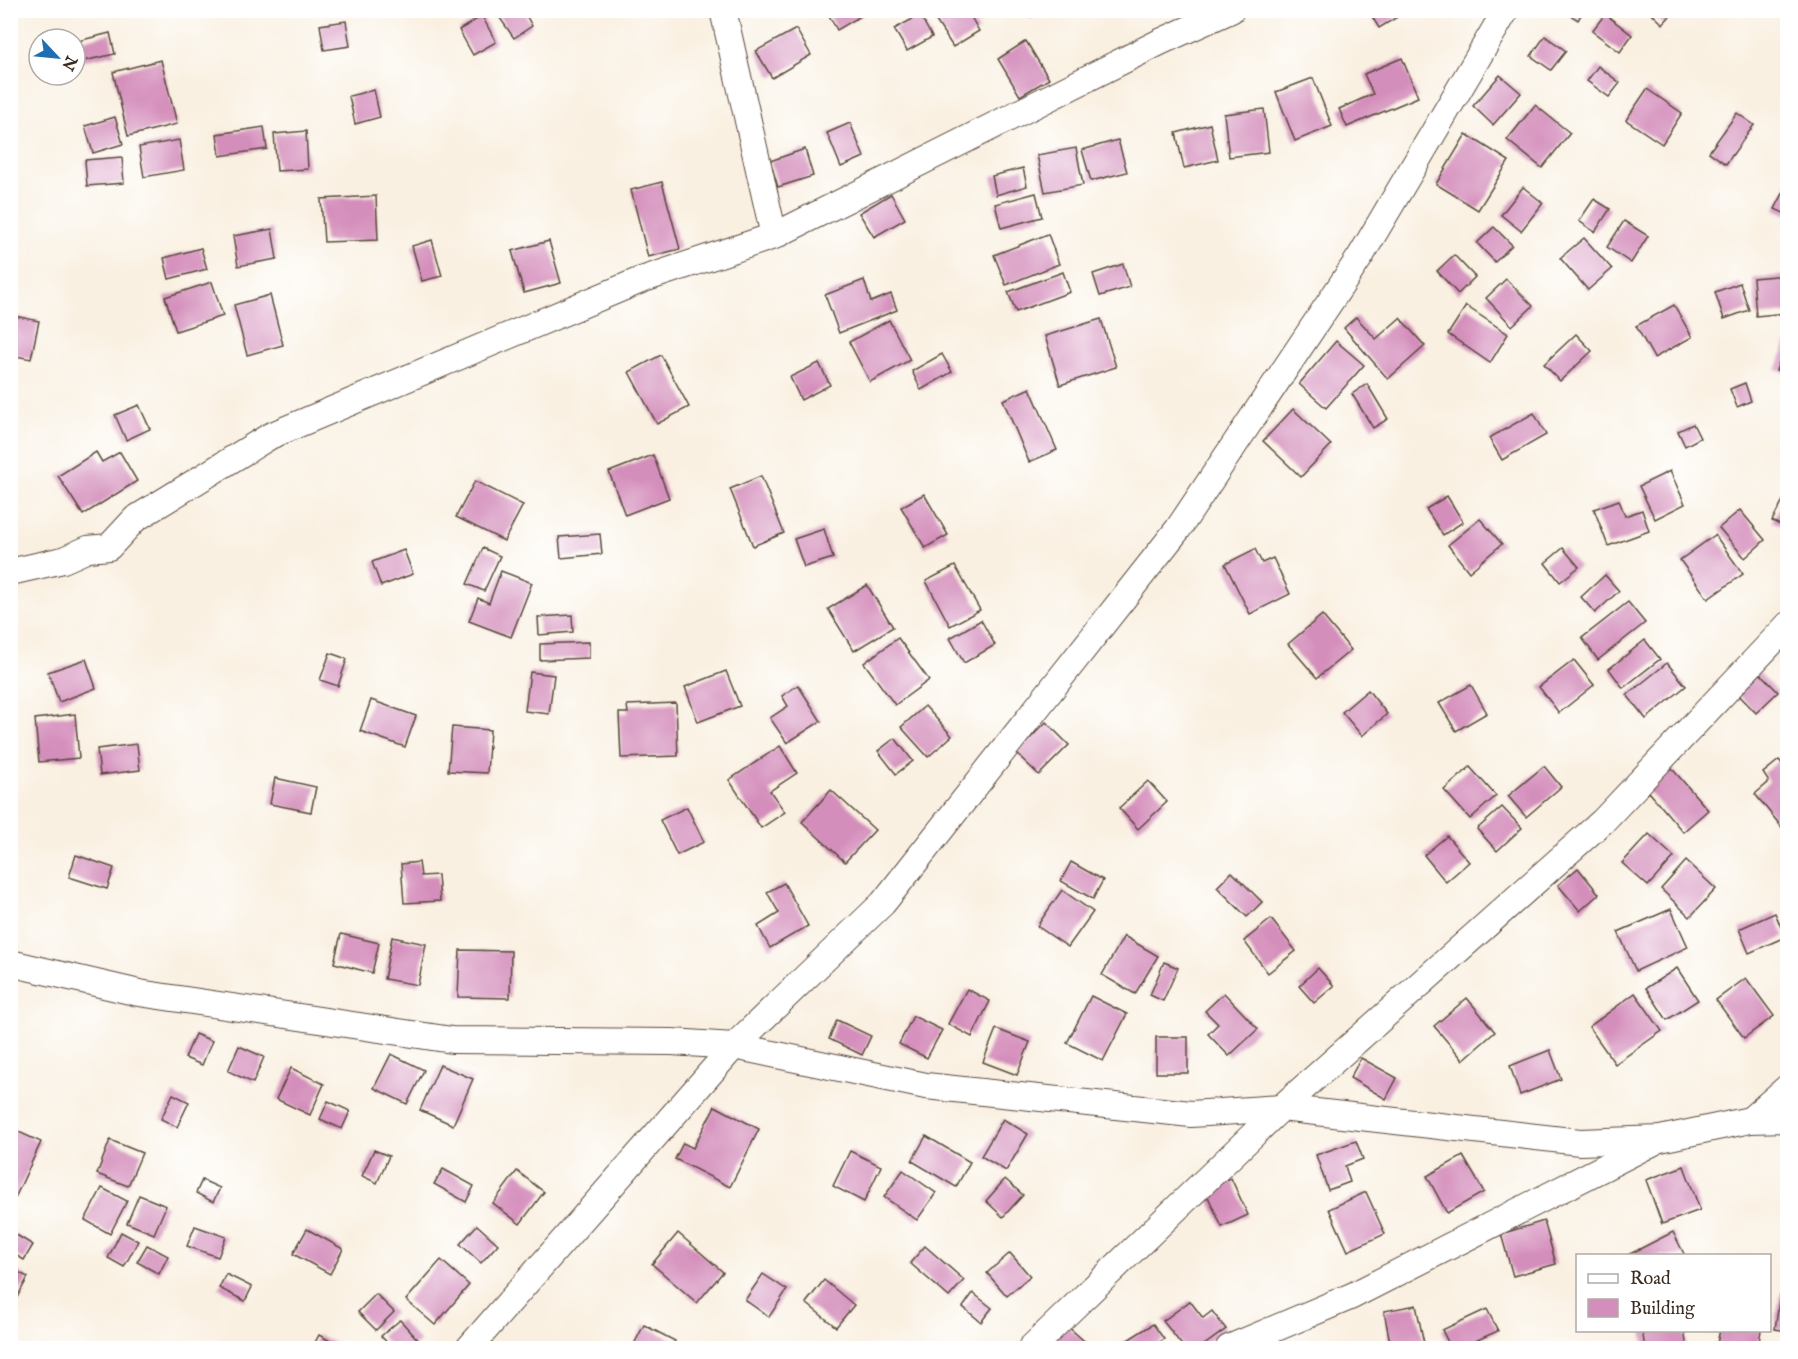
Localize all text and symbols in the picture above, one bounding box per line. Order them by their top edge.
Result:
north arrow [27,27,87,87]
text: N [57,51,81,73]
legend [1576,1254,1771,1332]
text: Road [1630,1268,1671,1291]
text: Building [1630,1298,1695,1321]

